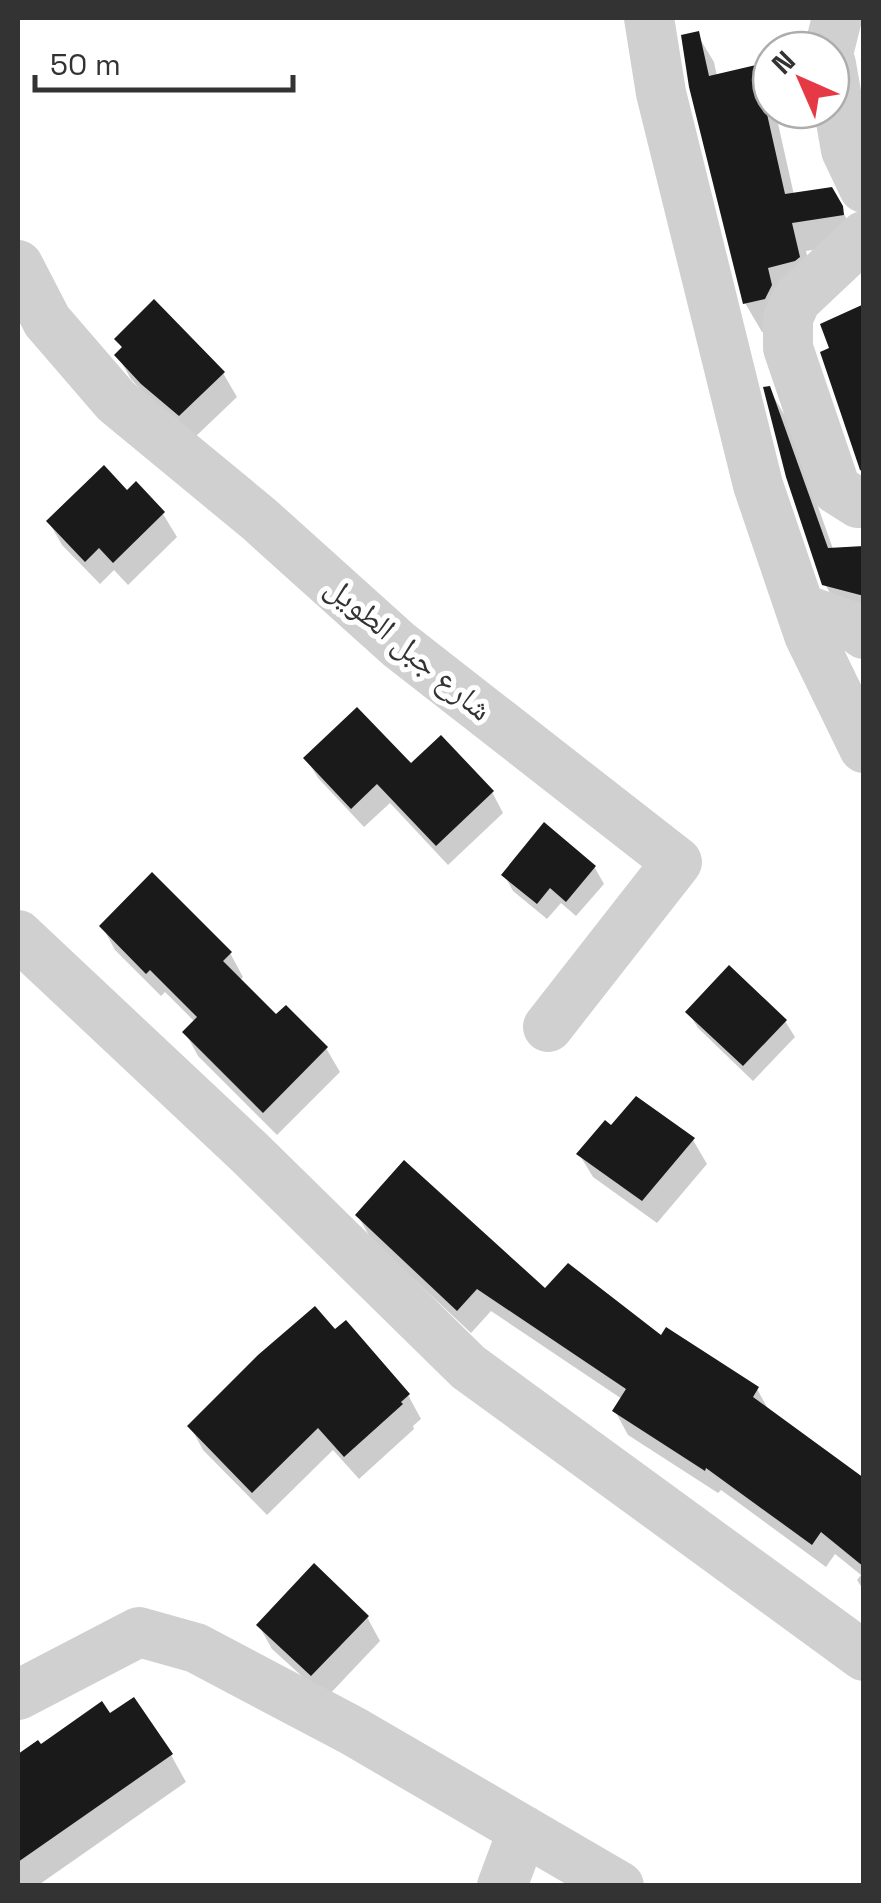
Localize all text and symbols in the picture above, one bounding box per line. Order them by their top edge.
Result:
scale bar [35,30,292,92]
north arrow [751,30,851,130]
text: N [764,43,803,82]
text: 50 m [50,45,121,84]
street label: شارع جبل الطويل [318,567,500,729]

